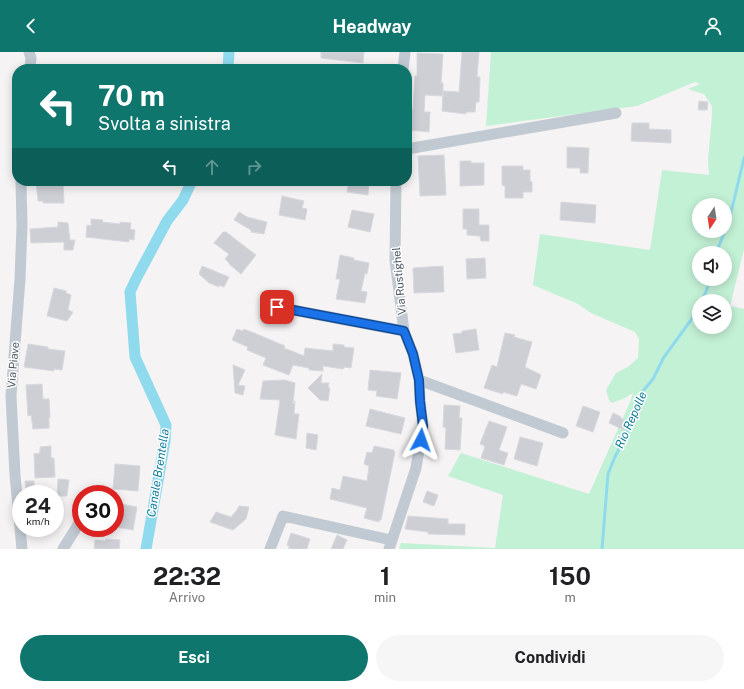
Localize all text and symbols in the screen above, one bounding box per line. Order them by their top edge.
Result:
icon: back [20,15,42,37]
icon: person [702,15,724,37]
text: Headway [333,16,411,37]
text: 70 m [98,79,165,112]
icon: left [32,80,84,132]
text: Svolta a sinistra [98,113,231,134]
icon: left [159,156,181,178]
icon: ahead [201,156,223,178]
icon: right [243,156,265,178]
north arrow [692,198,732,238]
map controls [692,198,732,334]
button: sound [692,246,732,286]
street label: Via Rustighel [390,247,408,315]
pin [260,290,294,324]
button: layers [692,294,732,334]
icon: arrive [266,296,288,318]
street label: Via Piave [5,341,21,389]
water label: Rio Repolle [612,389,650,451]
position arrow [400,419,442,461]
water label: Canale Brentella [144,428,172,518]
speed limit sign: 30 [72,485,124,537]
text: 24 [25,494,51,518]
text: km/h [26,515,50,527]
text: 22:32 [153,562,221,590]
text: 1 [380,562,390,590]
text: 150 [549,562,591,590]
text: Arrivo [169,590,205,605]
text: min [374,590,396,605]
text: m [564,590,576,605]
button: Esci [20,635,368,681]
button: Condividi [376,635,724,681]

